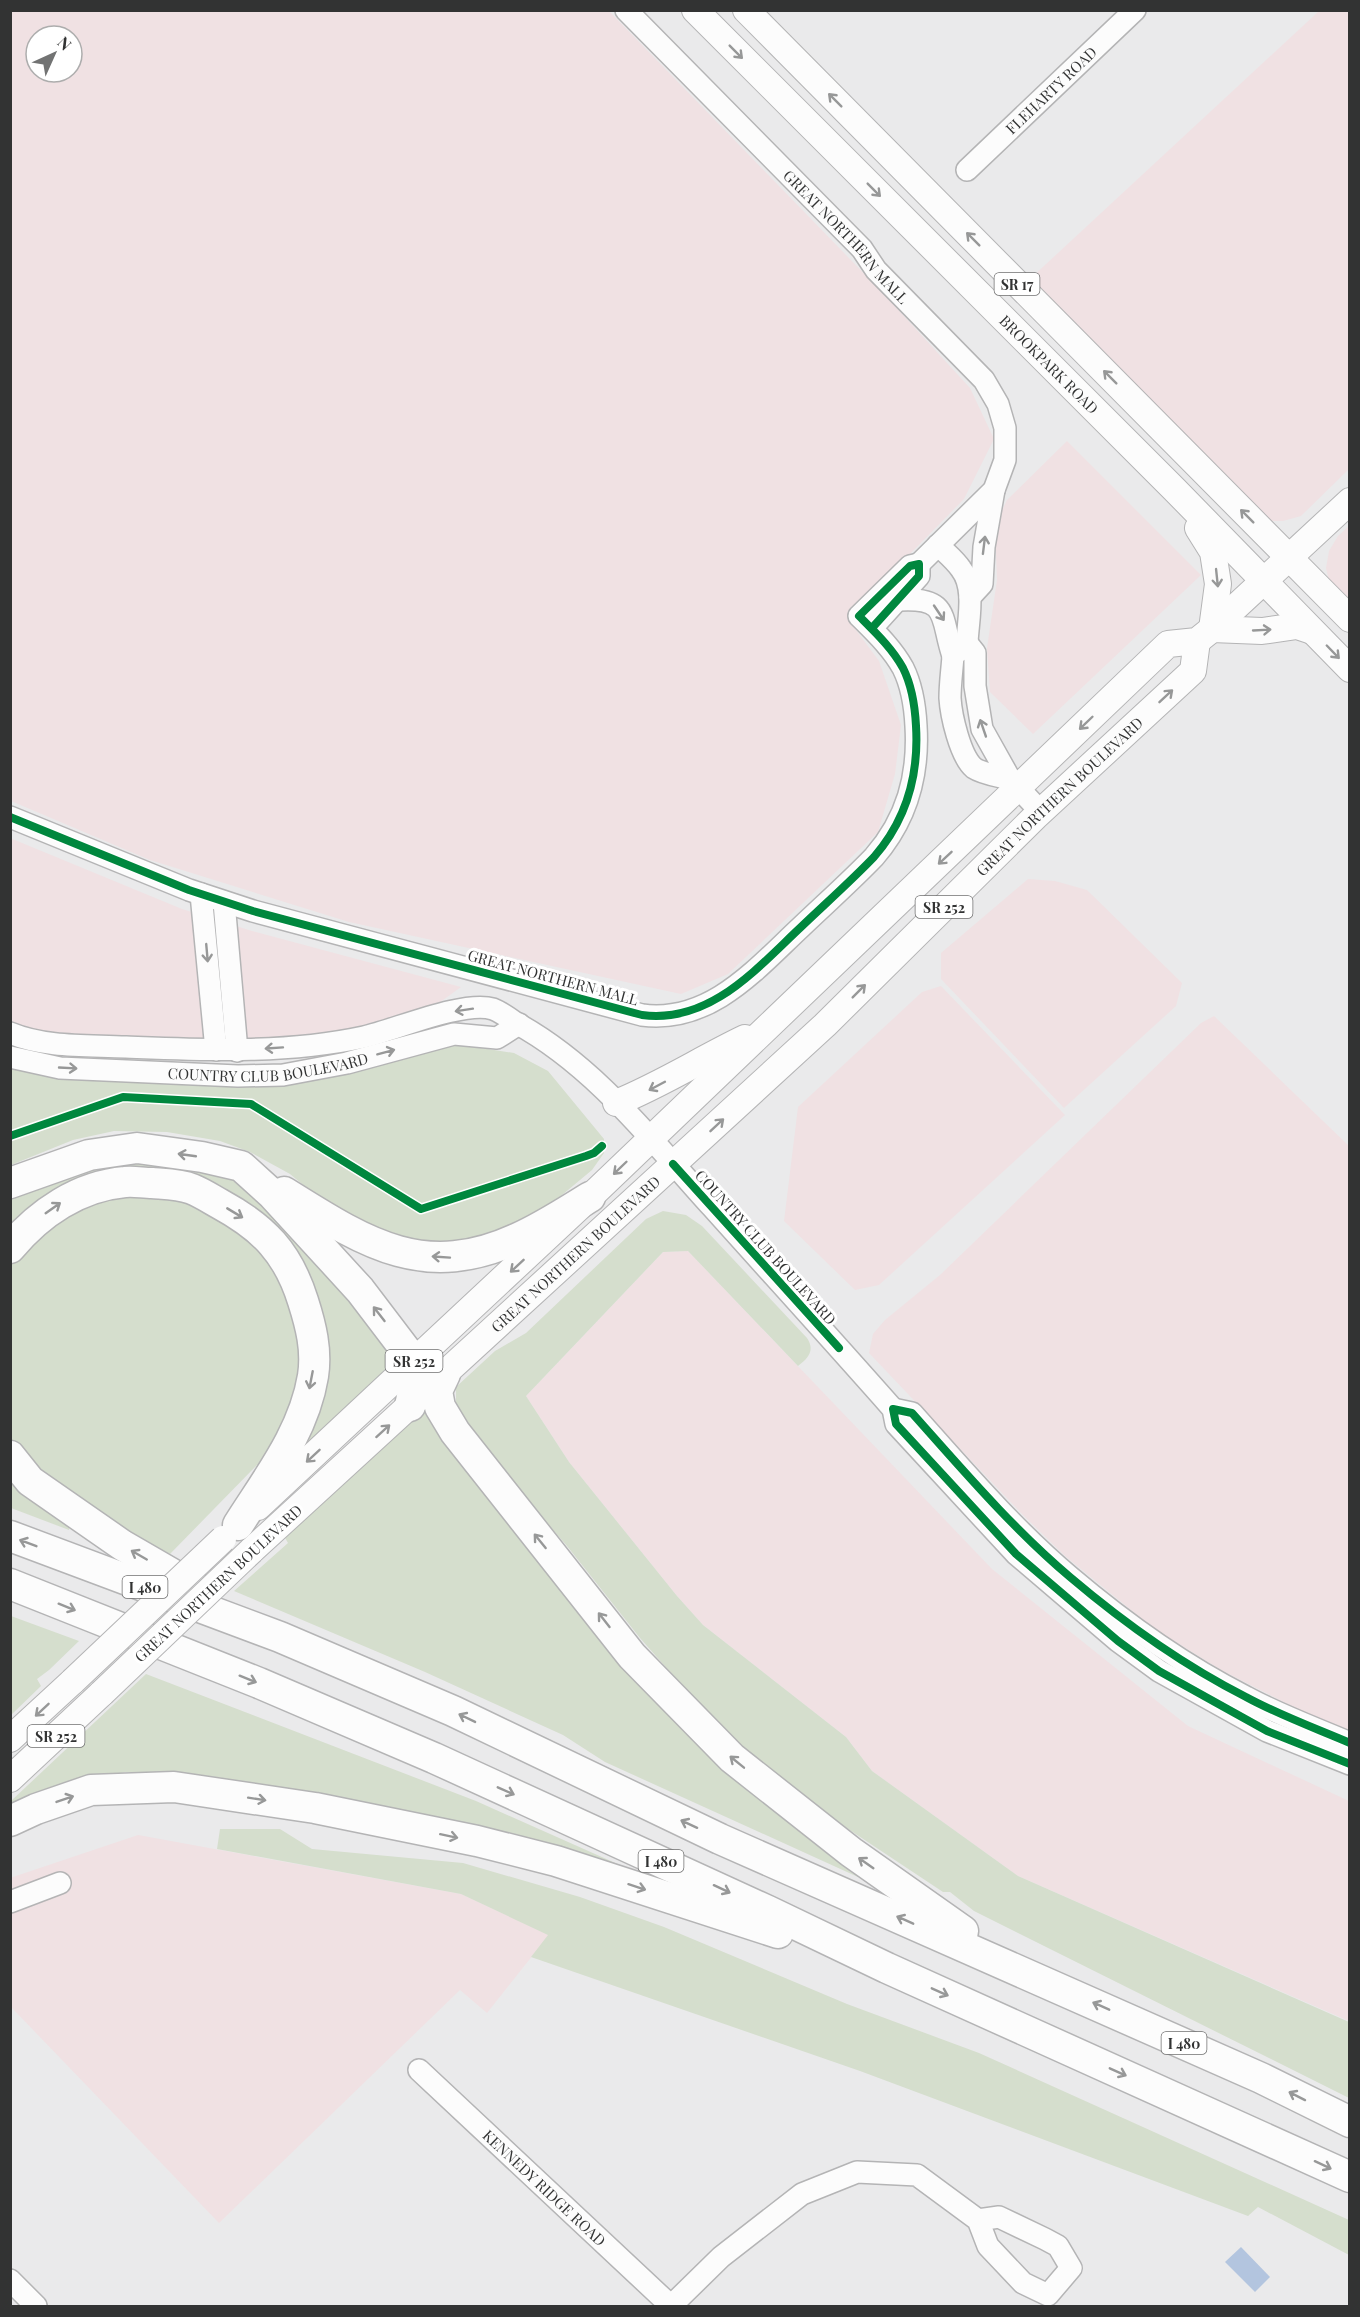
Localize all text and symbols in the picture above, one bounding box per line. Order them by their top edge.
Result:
north arrow [24,24,84,84]
text: N [53,32,77,55]
street label: FLEHARTY ROAD [1001,42,1101,138]
one-way arrow [729,44,744,59]
one-way arrow [828,93,843,108]
street label: GREAT NORTHERN MALL [779,165,913,308]
one-way arrow [867,182,882,197]
one-way arrow [965,231,980,246]
road number: SR 17 [994,273,1040,295]
street label: BROOKPARK ROAD [995,310,1103,418]
one-way arrow [1103,370,1117,385]
one-way arrow [1240,508,1255,523]
one-way arrow [979,536,990,556]
one-way arrow [1212,568,1223,587]
one-way arrow [933,604,945,620]
one-way arrow [1252,624,1272,635]
one-way arrow [1326,645,1340,660]
one-way arrow [1158,689,1173,703]
street label: GREAT NORTHERN BOULEVARD [971,712,1147,880]
one-way arrow [1079,716,1094,730]
one-way arrow [976,719,987,738]
one-way arrow [938,851,953,865]
road number: SR 252 [916,896,972,918]
one-way arrow [201,942,212,962]
street label: GREAT NORTHERN MALL [466,945,641,1009]
one-way arrow [851,984,866,999]
one-way arrow [455,1005,475,1016]
one-way arrow [264,1043,284,1054]
one-way arrow [376,1046,395,1057]
street label: COUNTRY CLUB BOULEVARD [167,1048,371,1086]
one-way arrow [57,1062,77,1073]
one-way arrow [648,1081,666,1092]
one-way arrow [709,1118,724,1132]
one-way arrow [178,1149,197,1160]
one-way arrow [613,1161,628,1176]
street label: COUNTRY CLUB BOULEVARD [691,1165,841,1329]
street label: GREAT NORTHERN BOULEVARD [487,1171,664,1336]
one-way arrow [44,1202,60,1214]
one-way arrow [226,1207,243,1219]
one-way arrow [431,1251,451,1262]
one-way arrow [509,1258,524,1273]
one-way arrow [372,1307,385,1323]
road number: SR 252 [386,1350,442,1372]
one-way arrow [305,1369,316,1389]
one-way arrow [375,1424,390,1438]
one-way arrow [305,1449,320,1463]
street label: GREAT NORTHERN BOULEVARD [130,1500,306,1666]
one-way arrow [534,1533,547,1549]
one-way arrow [20,1537,38,1548]
one-way arrow [131,1549,148,1561]
road number: I 480 [122,1576,168,1598]
one-way arrow [57,1602,76,1613]
one-way arrow [598,1613,611,1629]
one-way arrow [239,1674,257,1685]
one-way arrow [35,1703,50,1717]
one-way arrow [459,1712,477,1724]
road number: SR 252 [28,1725,84,1747]
one-way arrow [730,1756,746,1769]
one-way arrow [497,1785,515,1797]
one-way arrow [55,1793,74,1804]
one-way arrow [247,1794,267,1805]
one-way arrow [680,1817,698,1829]
one-way arrow [439,1830,458,1842]
road number: I 480 [638,1850,684,1872]
one-way arrow [858,1857,874,1869]
one-way arrow [627,1882,646,1893]
one-way arrow [712,1884,730,1895]
one-way arrow [897,1914,915,1925]
one-way arrow [931,1987,949,1998]
one-way arrow [1092,2000,1110,2012]
road number: I 480 [1162,2032,1206,2054]
one-way arrow [1109,2066,1127,2078]
one-way arrow [1289,2089,1307,2101]
street label: KENNEDY RIDGE ROAD [479,2125,611,2250]
one-way arrow [1314,2160,1332,2171]

